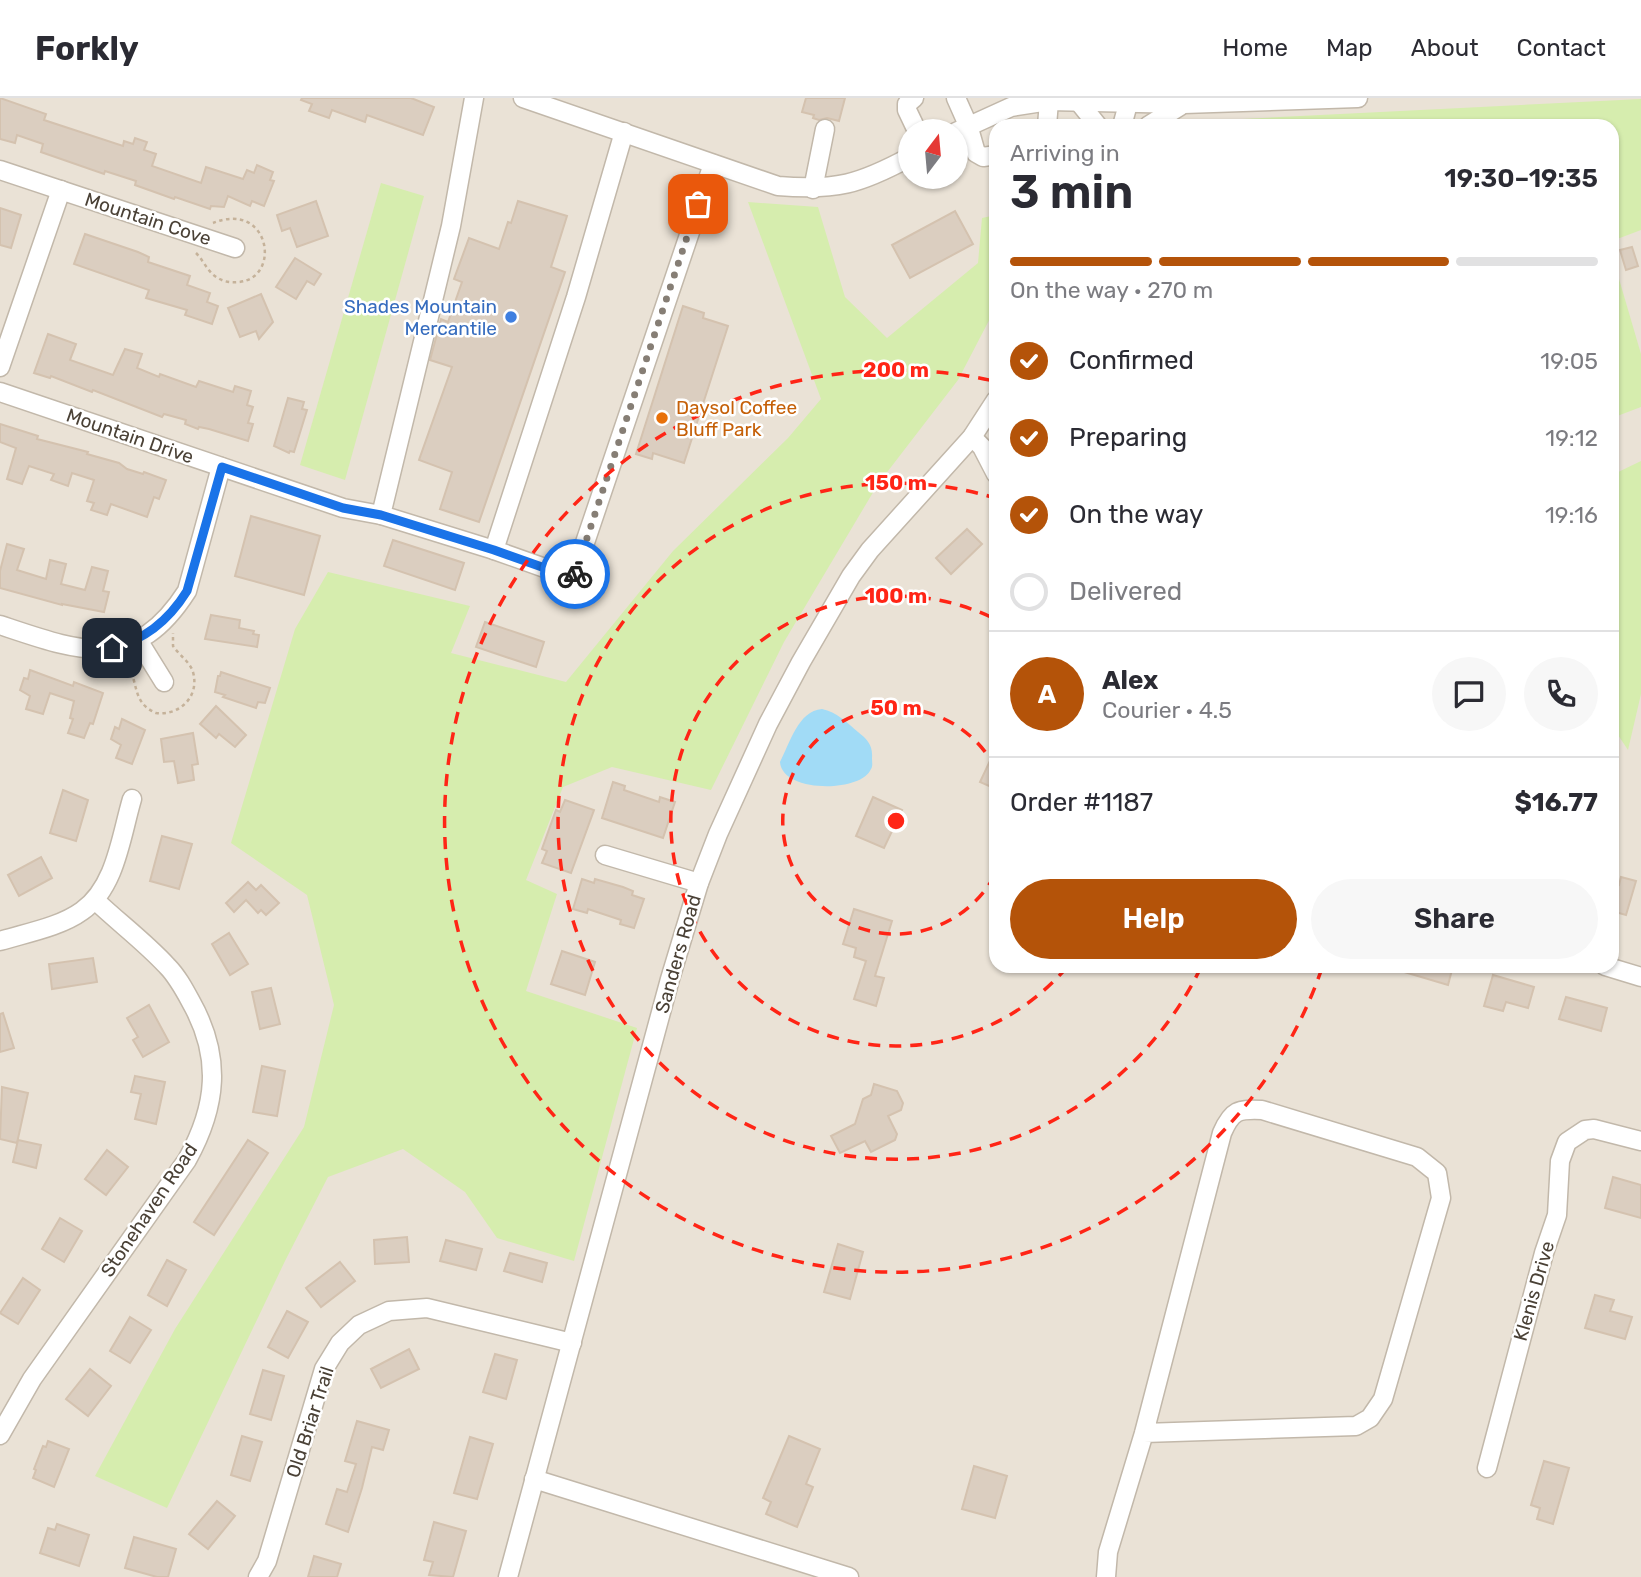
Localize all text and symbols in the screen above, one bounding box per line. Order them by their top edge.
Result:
text: Forkly [35,29,139,68]
text: Home [1222,34,1288,62]
text: Map [1326,34,1373,62]
text: About [1411,34,1479,62]
text: Contact [1517,34,1606,62]
north arrow [898,119,968,189]
map controls [898,119,968,189]
text: Arriving in [1010,139,1120,167]
text: 19:30–19:35 [1444,163,1598,194]
text: 3 min [1010,165,1133,220]
pin [668,174,728,234]
icon: bag [679,185,717,223]
street label: Mountain Cove [82,188,214,250]
text: On the way · 270 m [1010,276,1213,304]
place label: Shades Mountain Mercantile [344,295,497,340]
marker: Shades Mountain Mercantile [503,309,519,325]
icon: check [1010,342,1048,380]
text: Confirmed [1069,345,1194,376]
text: 19:05 [1540,347,1598,375]
text: 200 m [863,357,929,382]
place label: Daysol Coffee Bluff Park [676,396,797,441]
street label: Mountain Drive [63,403,197,469]
marker: Daysol Coffee Bluff Park [654,410,670,426]
icon: check [1010,419,1048,457]
text: Preparing [1069,422,1187,453]
text: 19:12 [1545,424,1598,452]
text: 150 m [865,470,927,495]
icon: check [1010,496,1048,534]
text: On the way [1069,499,1203,530]
text: 19:16 [1545,501,1598,529]
courier [540,539,610,609]
icon: bike [556,555,594,593]
text: Delivered [1069,576,1182,607]
text: 100 m [865,583,927,608]
pin [82,618,142,678]
icon: home [93,629,131,667]
button: chat [1432,657,1506,731]
button: phone [1524,657,1598,731]
text: Alex [1102,665,1158,696]
text: A [1038,679,1056,710]
text: 50 m [870,695,922,720]
text: Courier · 4.5 [1102,696,1232,724]
text: Order #1187 [1010,787,1153,818]
text: $16.77 [1514,787,1598,818]
centre of rings [884,809,908,833]
button: Help [1010,879,1297,959]
button: Share [1311,879,1598,959]
street label: Sanders Road [650,892,706,1016]
street label: Stonehaven Road [96,1139,202,1281]
street label: Klenis Drive [1509,1238,1559,1344]
street label: Old Briar Trail [281,1363,339,1481]

